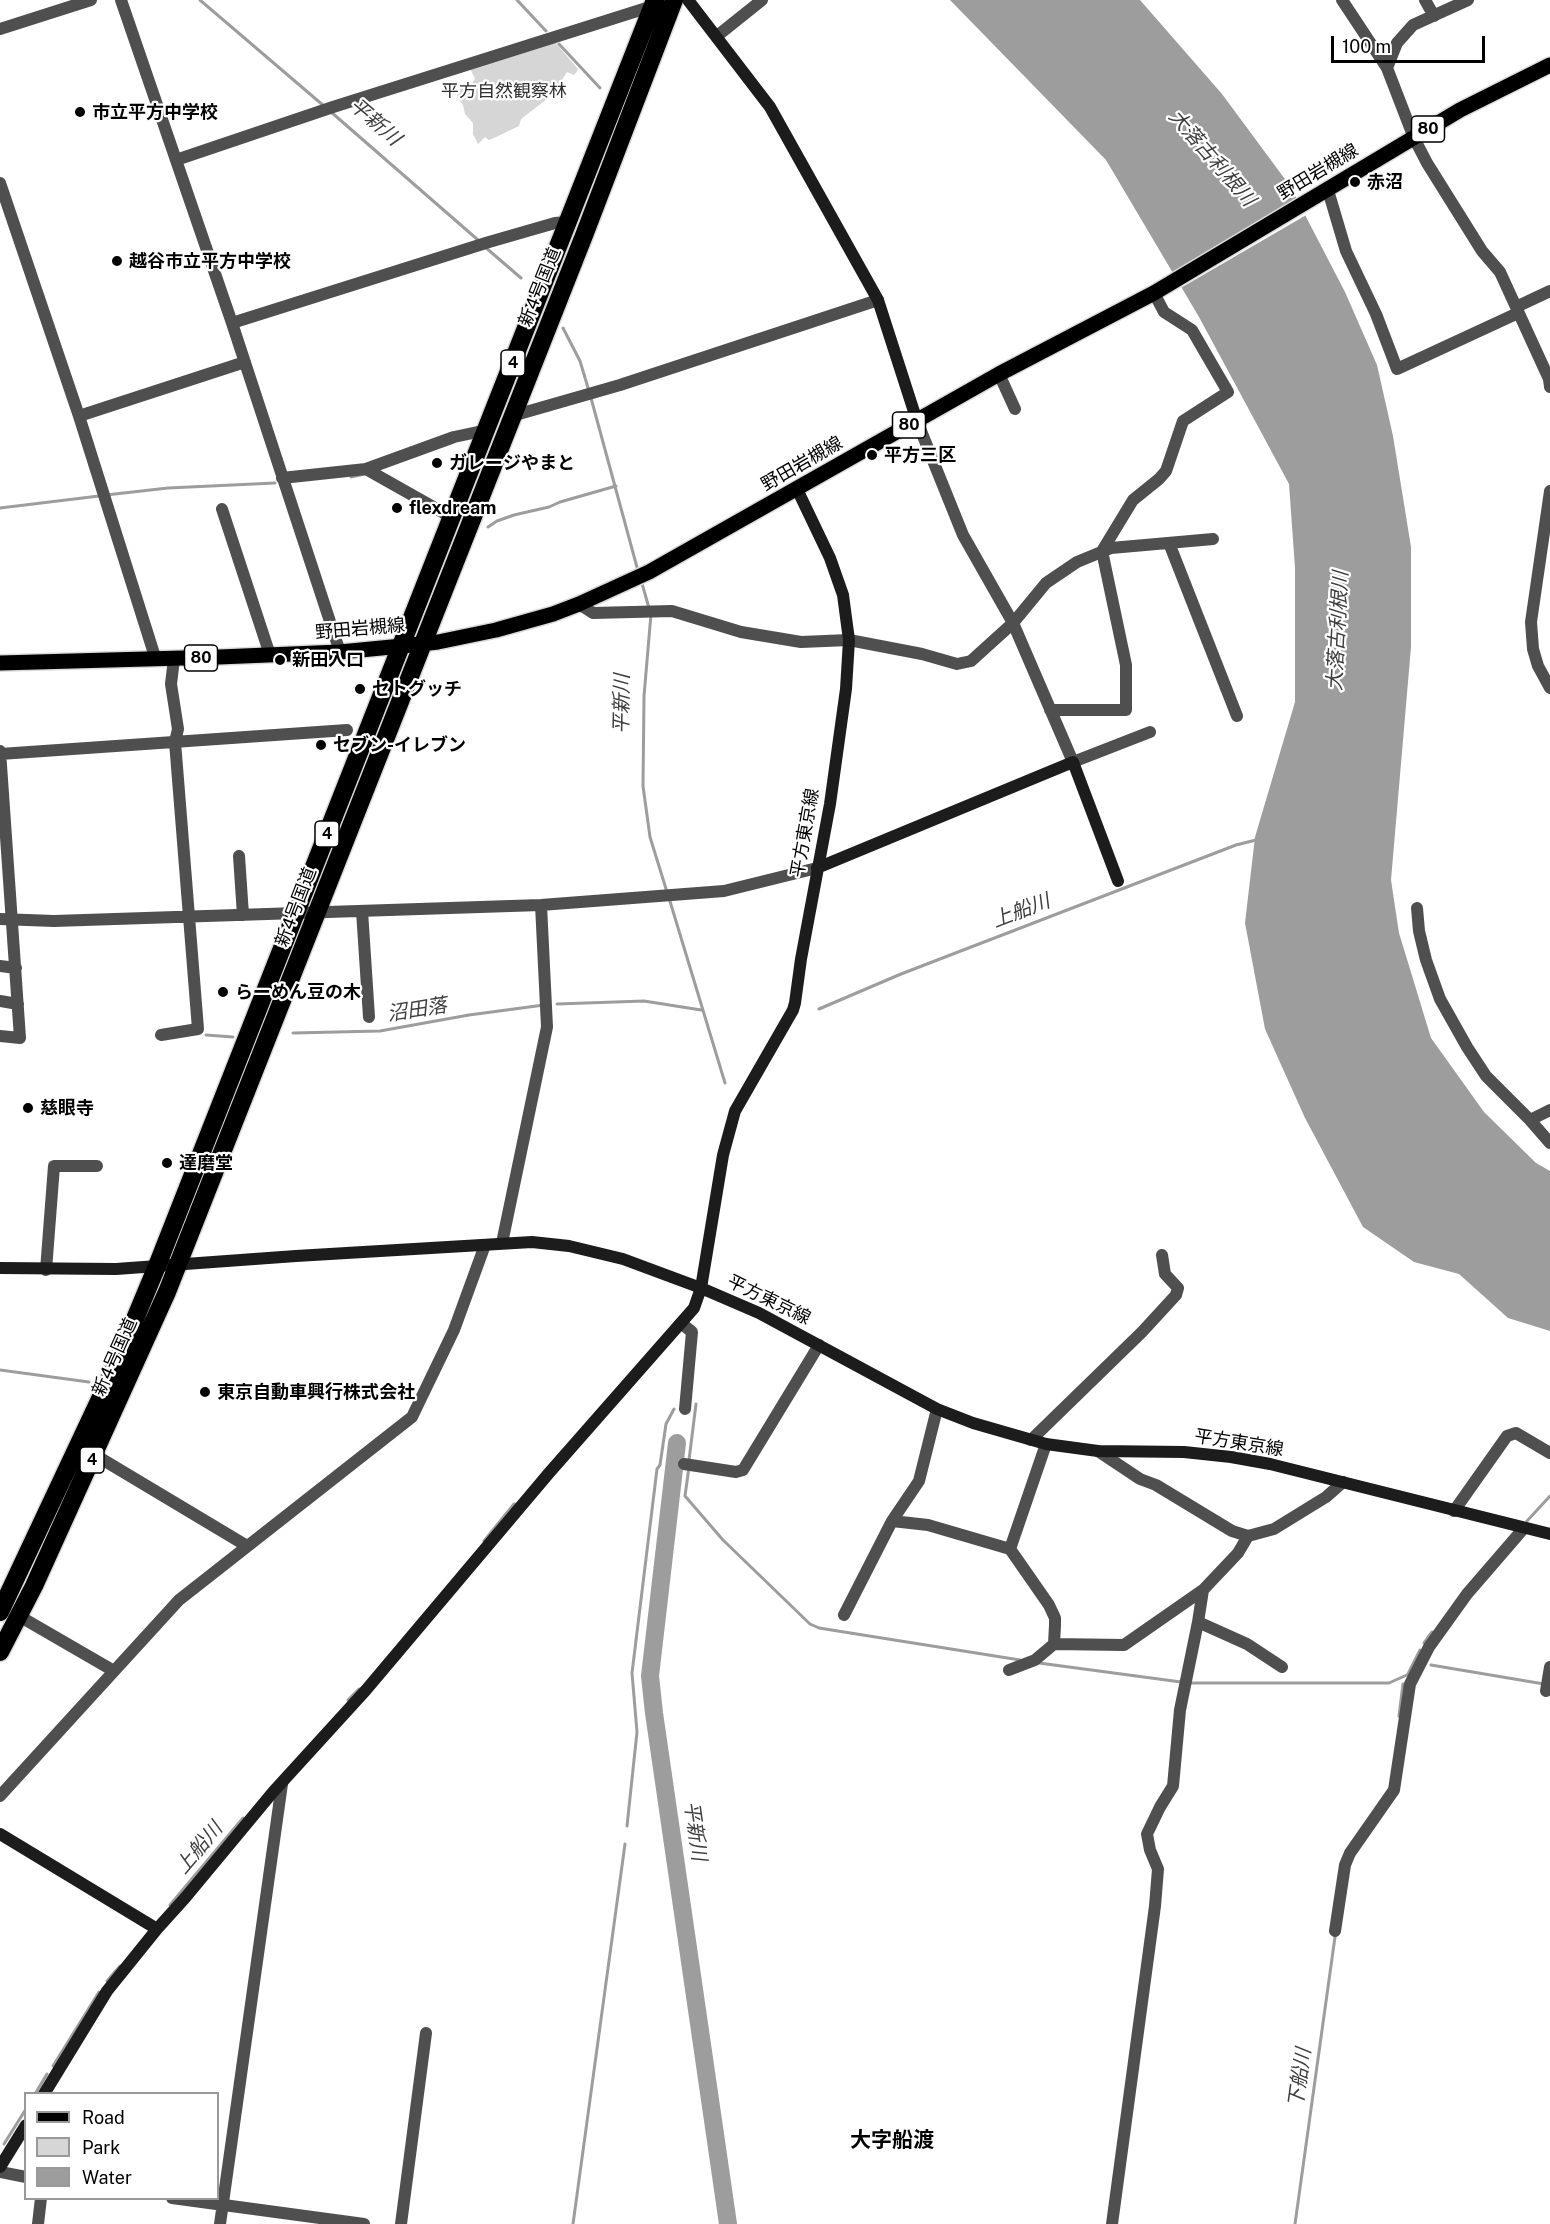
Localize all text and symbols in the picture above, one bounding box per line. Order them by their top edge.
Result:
scale bar [1334,24,1488,62]
text: 100 m [1342,36,1391,57]
park label: 平方自然観察林 [441,80,567,102]
water label: 平新川 [344,93,406,151]
place label: 市立平方中学校 [92,101,218,123]
marker: 市立平方中学校 [73,105,87,119]
water label: 大落古利根川 [1164,105,1260,211]
road number: 80 [1412,116,1444,142]
street label: 野田岩槻線 [1274,140,1362,204]
place label: 赤沼 [1367,171,1403,193]
marker: 赤沼 [1348,175,1362,189]
street label: 新4号国道 [514,244,566,330]
place label: 越谷市立平方中学校 [129,250,291,272]
marker: 越谷市立平方中学校 [110,254,124,268]
road number: 4 [501,350,525,376]
road number: 80 [892,412,926,438]
street label: 野田岩槻線 [758,432,846,496]
place label: 平方三区 [884,444,956,466]
marker: 平方三区 [865,448,879,462]
place label: ガレージやまと [449,452,575,474]
marker: ガレージやまと [430,456,444,470]
place label: flexdream [409,497,496,519]
marker: flexdream [390,501,404,515]
water label: 大落古利根川 [1323,570,1353,692]
street label: 野田岩槻線 [314,614,406,644]
road number: 80 [184,645,218,671]
place label: 新田入口 [292,649,364,671]
marker: 新田入口 [273,653,287,667]
water label: 平新川 [609,674,635,734]
place label: セトグッチ [372,678,462,700]
marker: セトグッチ [353,682,367,696]
place label: セブン-イレブン [333,734,466,756]
marker: セブン-イレブン [314,738,328,752]
street label: 平方東京線 [787,787,823,879]
road number: 4 [315,821,339,847]
street label: 新4号国道 [271,864,321,950]
water label: 上船川 [989,889,1053,933]
place label: らーめん豆の木 [235,981,361,1003]
marker: らーめん豆の木 [216,985,230,999]
water label: 沼田落 [385,993,449,1027]
place label: 慈眼寺 [40,1097,94,1119]
marker: 慈眼寺 [21,1101,35,1115]
place label: 達磨堂 [179,1152,233,1174]
marker: 達磨堂 [160,1156,174,1170]
street label: 平方東京線 [724,1271,814,1329]
street label: 新4号国道 [88,1315,142,1399]
place label: 東京自動車興行株式会社 [217,1381,415,1403]
marker: 東京自動車興行株式会社 [198,1385,212,1399]
street label: 平方東京線 [1193,1425,1285,1461]
road number: 4 [80,1447,104,1473]
water label: 平新川 [679,1800,711,1862]
water label: 上船川 [171,1817,227,1879]
water label: 下船川 [1284,2047,1316,2109]
legend [24,2092,219,2200]
text: Road [82,2107,125,2128]
district label: 大字船渡 [850,2128,934,2154]
text: Park [82,2137,120,2158]
text: Water [82,2167,132,2188]

